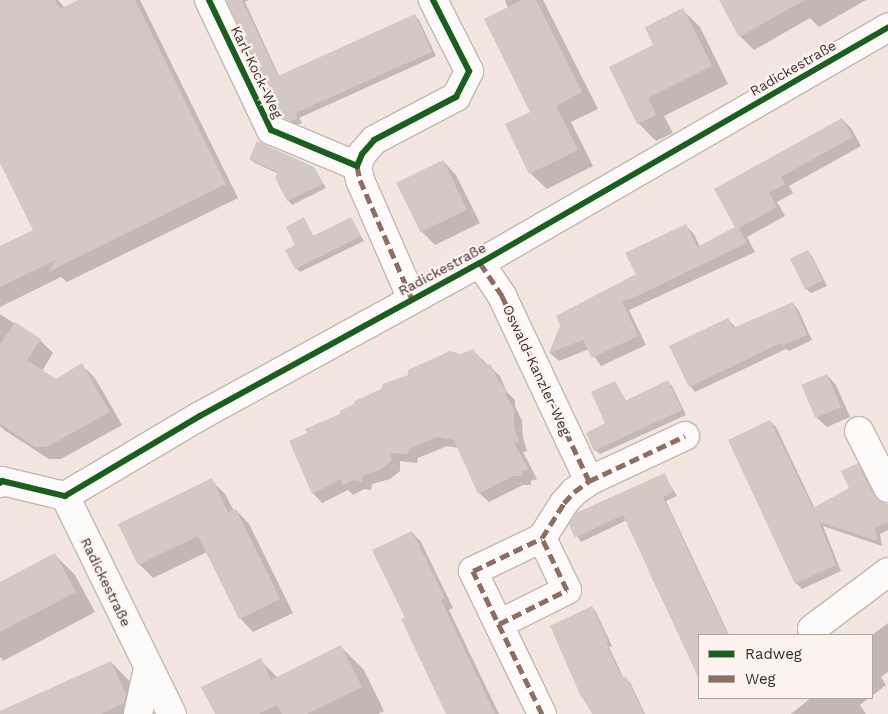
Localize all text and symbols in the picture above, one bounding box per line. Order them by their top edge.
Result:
street label: Karl-Kock-Weg [227,23,287,121]
street label: Radickestraße [747,37,839,99]
street label: Radickestraße [395,239,489,299]
street label: Oswald-Kanzler-Weg [499,302,575,438]
street label: Radickestraße [77,535,135,629]
legend [698,634,873,699]
text: Radweg [745,645,802,663]
text: Weg [745,670,776,688]

